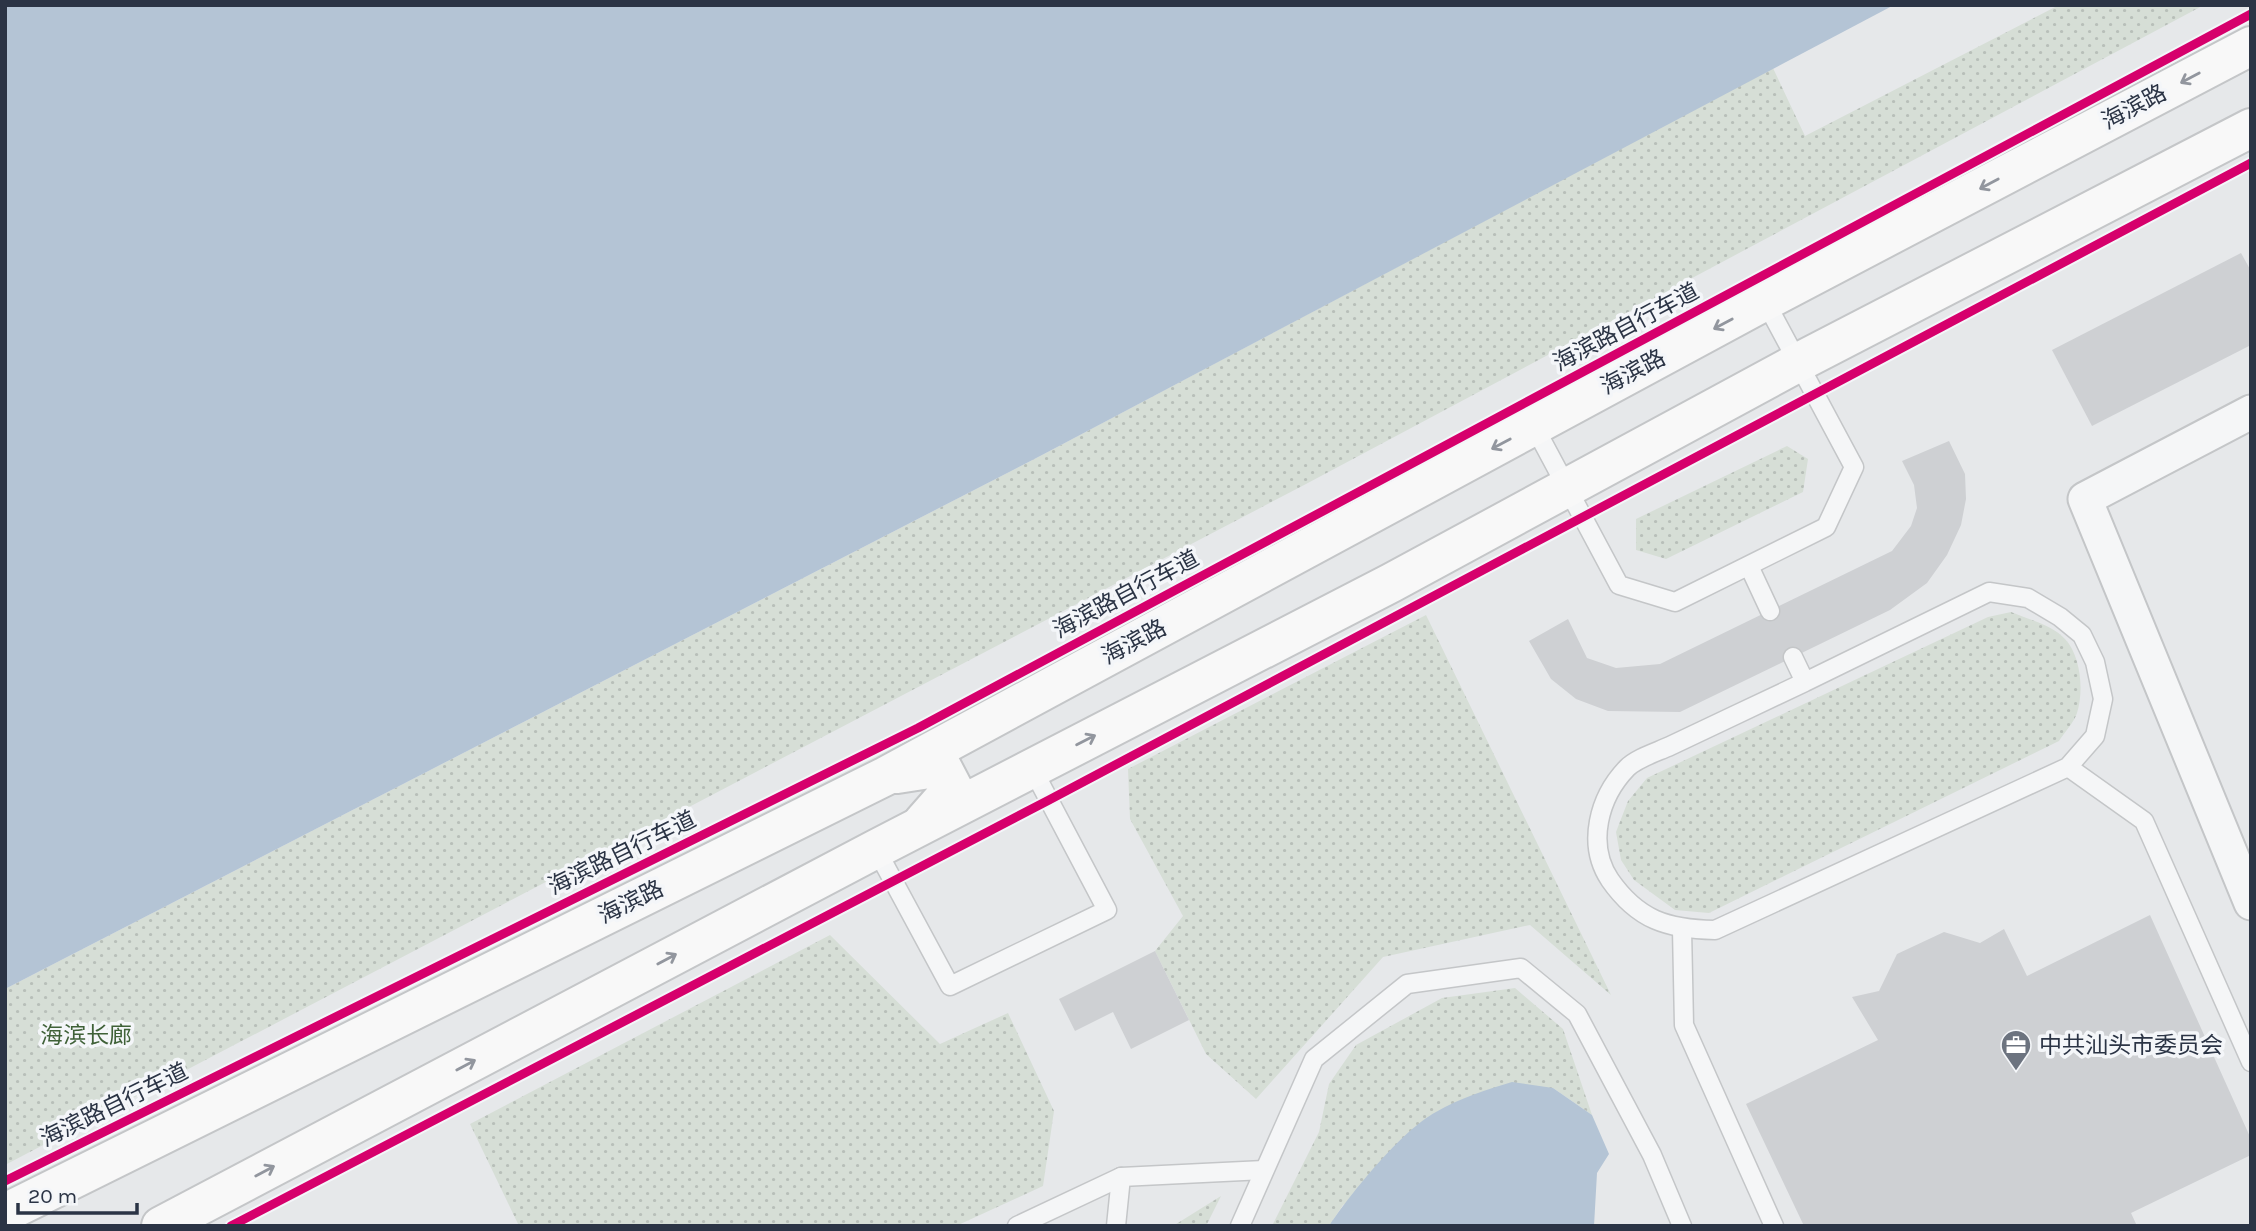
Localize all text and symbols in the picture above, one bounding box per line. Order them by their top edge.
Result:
one-way arrow [2180,72,2201,85]
street label: 海滨路 [2097,79,2171,135]
one-way arrow [1979,177,2000,191]
street label: 海滨路自行车道 [1548,277,1704,377]
one-way arrow [1713,317,1733,331]
street label: 海滨路 [1596,344,1670,400]
one-way arrow [1491,438,1512,451]
street label: 海滨路自行车道 [1048,544,1204,644]
street label: 海滨路 [1097,614,1171,670]
one-way arrow [1075,733,1096,747]
street label: 海滨路自行车道 [544,805,700,901]
street label: 海滨路 [594,874,668,930]
one-way arrow [656,952,677,965]
park label: 海滨长廊 [40,1022,132,1049]
office icon: 中共汕头市委员会 [1999,1028,2033,1072]
place label: 中共汕头市委员会 [2039,1032,2223,1059]
street label: 海滨路自行车道 [36,1058,192,1152]
one-way arrow [455,1058,476,1071]
one-way arrow [254,1164,274,1178]
scale bar [18,1172,136,1216]
text: 20 m [28,1184,77,1208]

